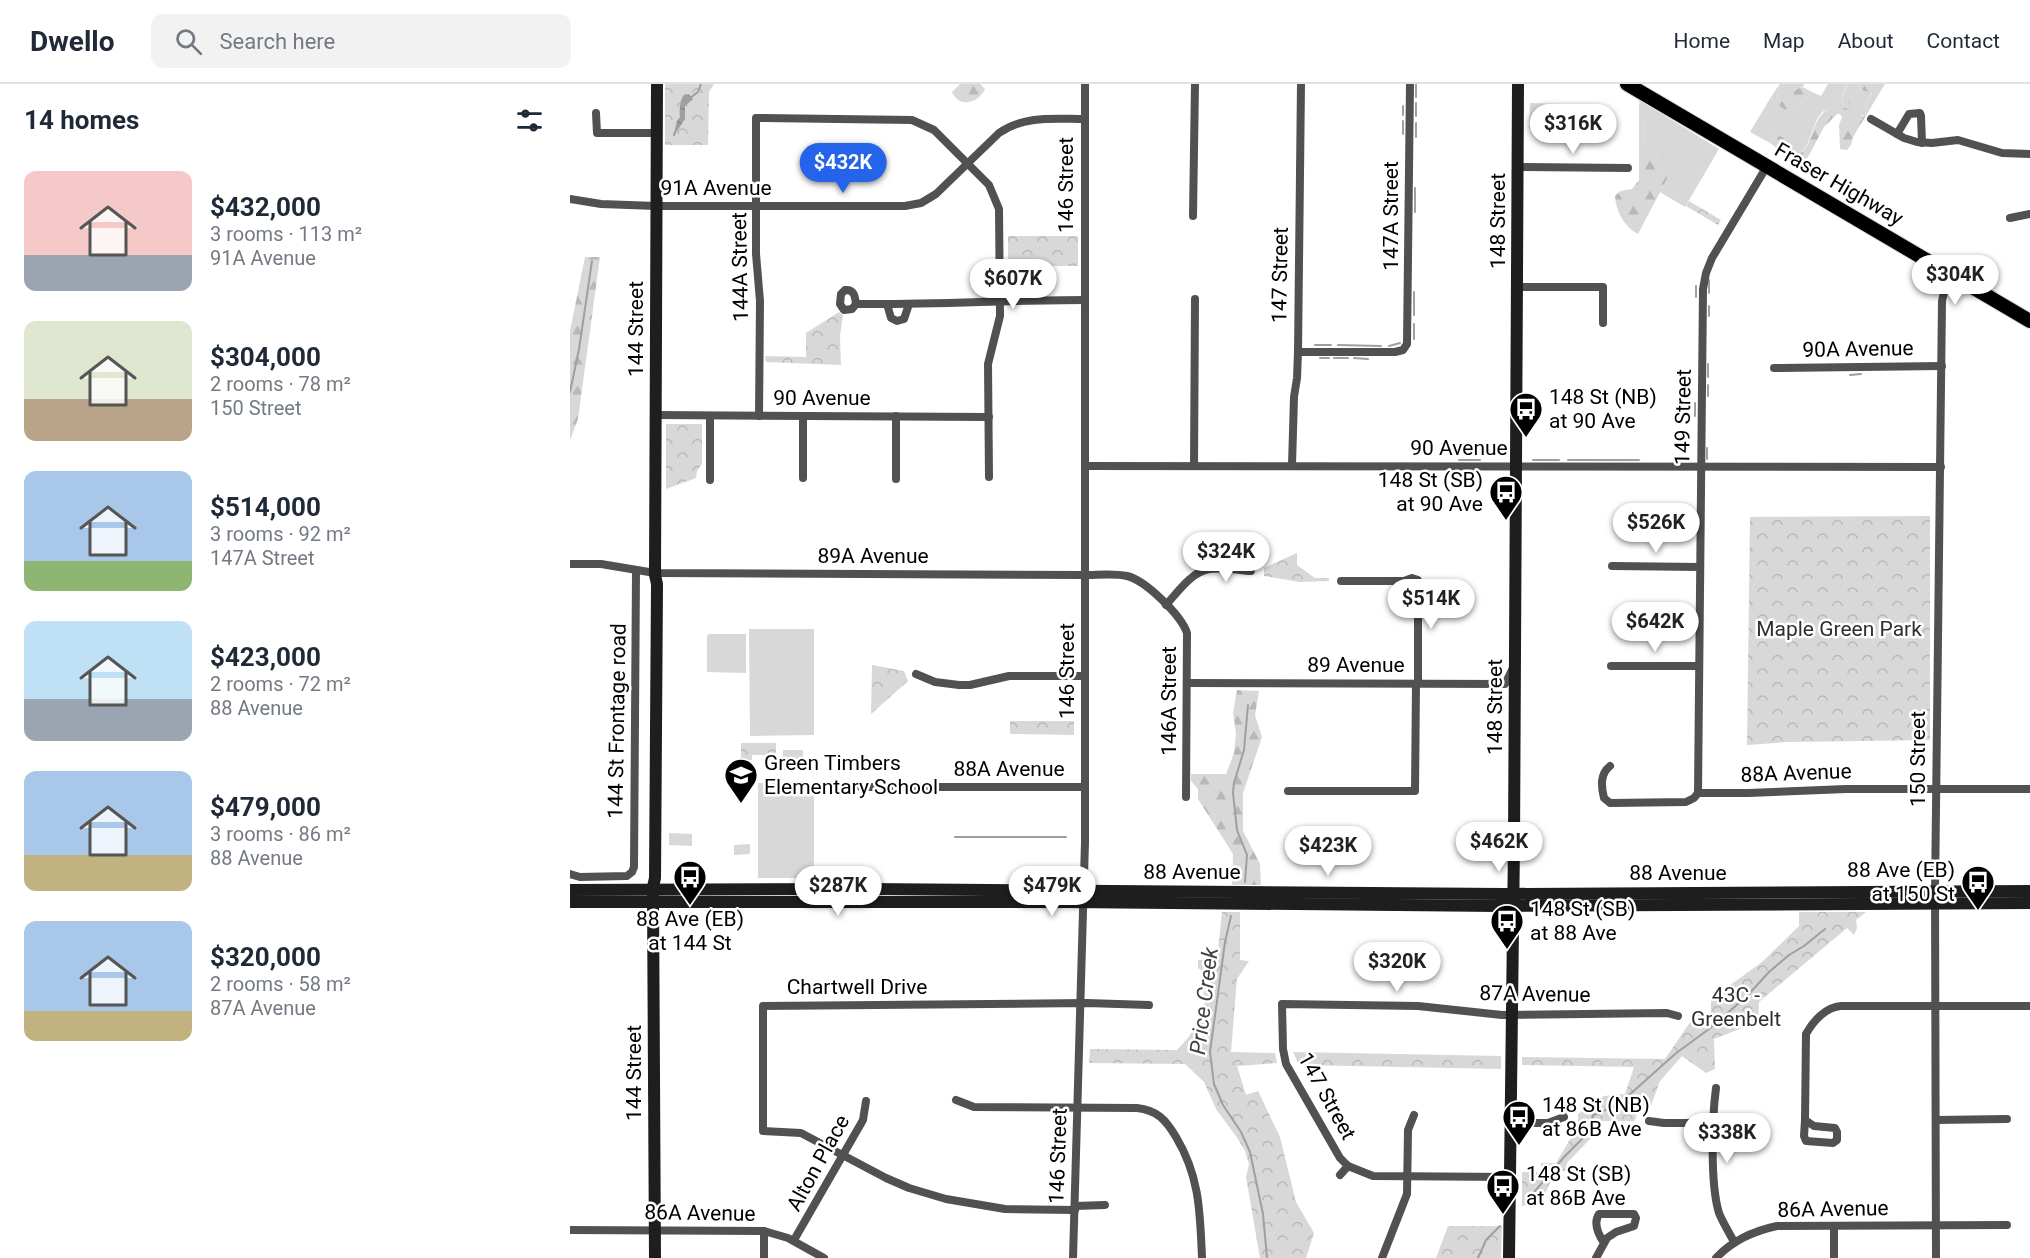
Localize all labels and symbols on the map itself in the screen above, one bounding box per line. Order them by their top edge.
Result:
pin: $316K [1531,104,1615,155]
street label: 146 Street [1054,137,1078,233]
street label: Fraser Highway [1771,138,1907,230]
pin: $432K [801,143,885,194]
street label: 147A Street [1379,161,1403,271]
street label: 148 Street [1486,173,1510,269]
street label: 91A Avenue [660,176,772,200]
street label: 144A Street [727,212,753,322]
street label: 147 Street [1267,227,1293,323]
pin: $304K [1913,255,1997,306]
pin: $607K [971,259,1055,310]
street label: 144 Street [624,281,648,377]
street label: 90A Avenue [1802,336,1914,362]
street label: 149 Street [1670,369,1696,465]
place label: 148 St (NB) at 90 Ave [1549,385,1657,433]
street label: 90 Avenue [773,386,871,410]
bus stop icon: 148 St (NB) at 90 Ave [1508,391,1544,438]
street label: 90 Avenue [1410,436,1508,460]
place label: 148 St (SB) at 90 Ave [1378,468,1483,516]
bus stop icon: 148 St (SB) at 90 Ave [1488,474,1524,521]
pin: $526K [1614,503,1698,554]
pin: $324K [1184,532,1268,583]
street label: 89A Avenue [817,544,929,568]
pin: $514K [1389,579,1473,630]
pin: $642K [1613,602,1697,653]
park label: Maple Green Park [1756,617,1922,641]
street label: 144 St Frontage road [603,623,631,819]
street label: 146 Street [1055,623,1079,719]
street label: 146A Street [1157,646,1181,756]
street label: 89 Avenue [1307,653,1405,677]
street label: 148 Street [1483,659,1507,755]
street label: 150 Street [1906,711,1930,807]
place label: Green Timbers Elementary School [764,751,938,799]
school or university icon: Green Timbers Elementary School [723,757,759,804]
street label: 88A Avenue [953,757,1065,781]
street label: 88A Avenue [1740,759,1852,787]
pin: $462K [1457,822,1541,873]
pin: $423K [1286,826,1370,877]
place label: 88 Ave (EB) at 150 St [1847,858,1955,906]
bus stop icon: 88 Ave (EB) at 144 St [672,859,708,906]
street label: 88 Avenue [1143,860,1241,884]
street label: 88 Avenue [1629,861,1727,885]
bus stop icon: 88 Ave (EB) at 150 St [1960,864,1996,911]
pin: $287K [796,866,880,917]
pin: $479K [1010,866,1094,917]
place label: 148 St (SB) at 88 Ave [1530,897,1635,945]
bus stop icon: 148 St (SB) at 88 Ave [1489,903,1525,950]
place label: 88 Ave (EB) at 144 St [636,907,744,955]
pin: $320K [1355,942,1439,993]
water label: Price Creek [1185,945,1223,1056]
street label: Chartwell Drive [787,975,927,999]
street label: 87A Avenue [1479,981,1591,1007]
park label: 43C - Greenbelt [1691,983,1781,1031]
street label: 144 Street [622,1025,646,1121]
street label: 147 Street [1293,1048,1361,1144]
place label: 148 St (NB) at 86B Ave [1542,1093,1650,1141]
bus stop icon: 148 St (NB) at 86B Ave [1501,1099,1537,1146]
street label: 146 Street [1044,1107,1072,1204]
street label: Alton Place [782,1111,854,1215]
pin: $338K [1685,1113,1769,1164]
place label: 148 St (SB) at 86B Ave [1526,1162,1631,1210]
bus stop icon: 148 St (SB) at 86B Ave [1485,1168,1521,1215]
street label: 86A Avenue [1777,1196,1889,1222]
street label: 86A Avenue [644,1200,756,1226]

